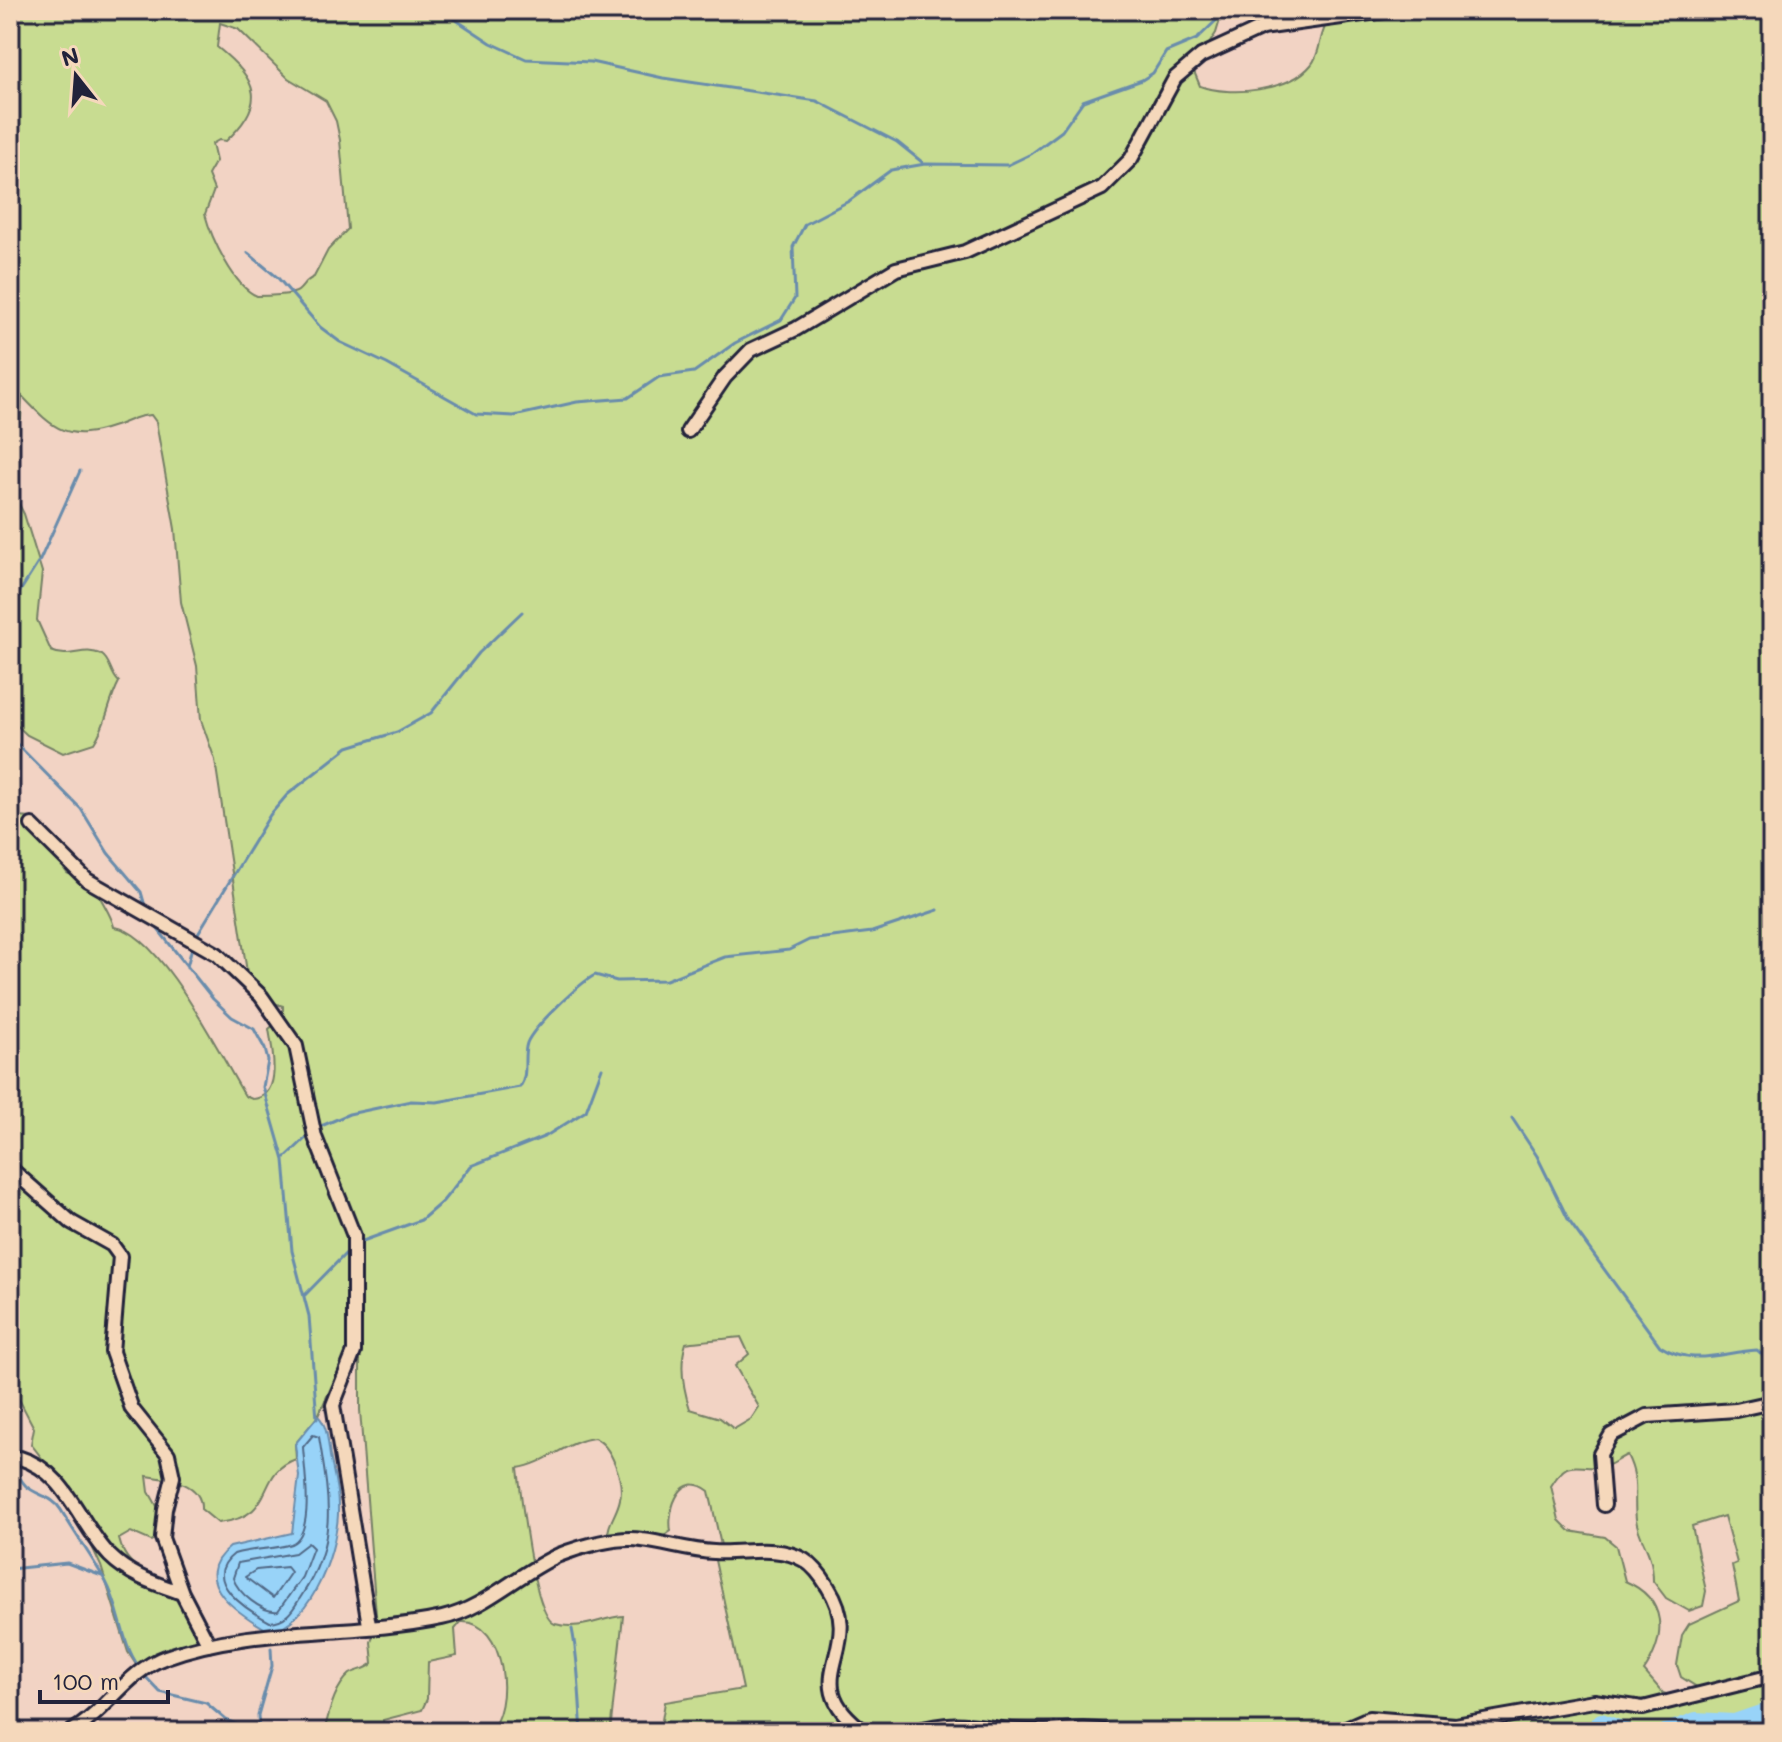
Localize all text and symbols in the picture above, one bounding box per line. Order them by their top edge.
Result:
north arrow [36,36,116,116]
text: N [58,40,82,73]
scale bar [40,1654,168,1704]
text: 100 m [52,1665,119,1696]

